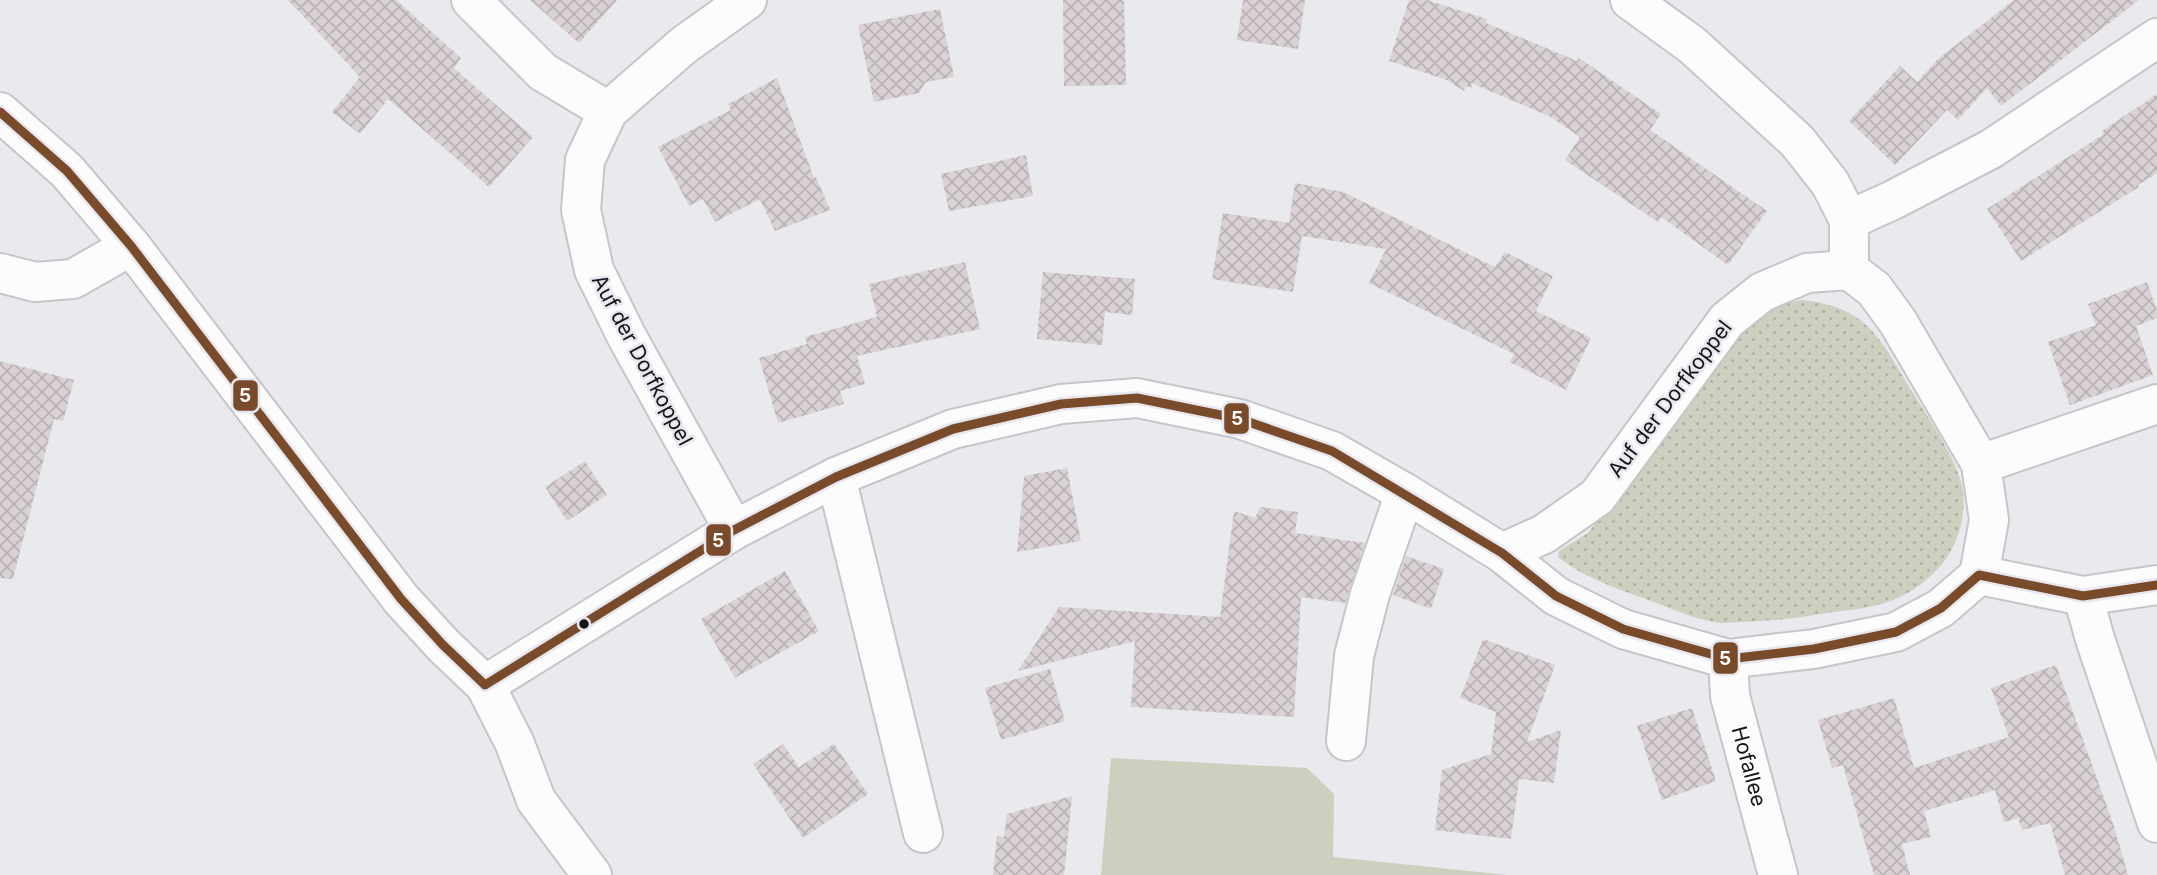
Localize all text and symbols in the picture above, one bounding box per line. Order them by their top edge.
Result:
street label: Auf der Dorfkoppel [587,270,698,449]
street label: Auf der Dorfkoppel [1602,315,1737,482]
line badge: 5 [232,379,259,412]
text: 5 [239,384,251,407]
line badge: 5 [1223,402,1250,435]
text: 5 [1231,407,1243,430]
line badge: 5 [705,523,732,557]
text: 5 [712,529,724,552]
unlabelled marker [577,617,591,631]
line badge: 5 [1712,641,1739,675]
text: 5 [1719,647,1731,670]
street label: Hofallee [1727,723,1772,809]

